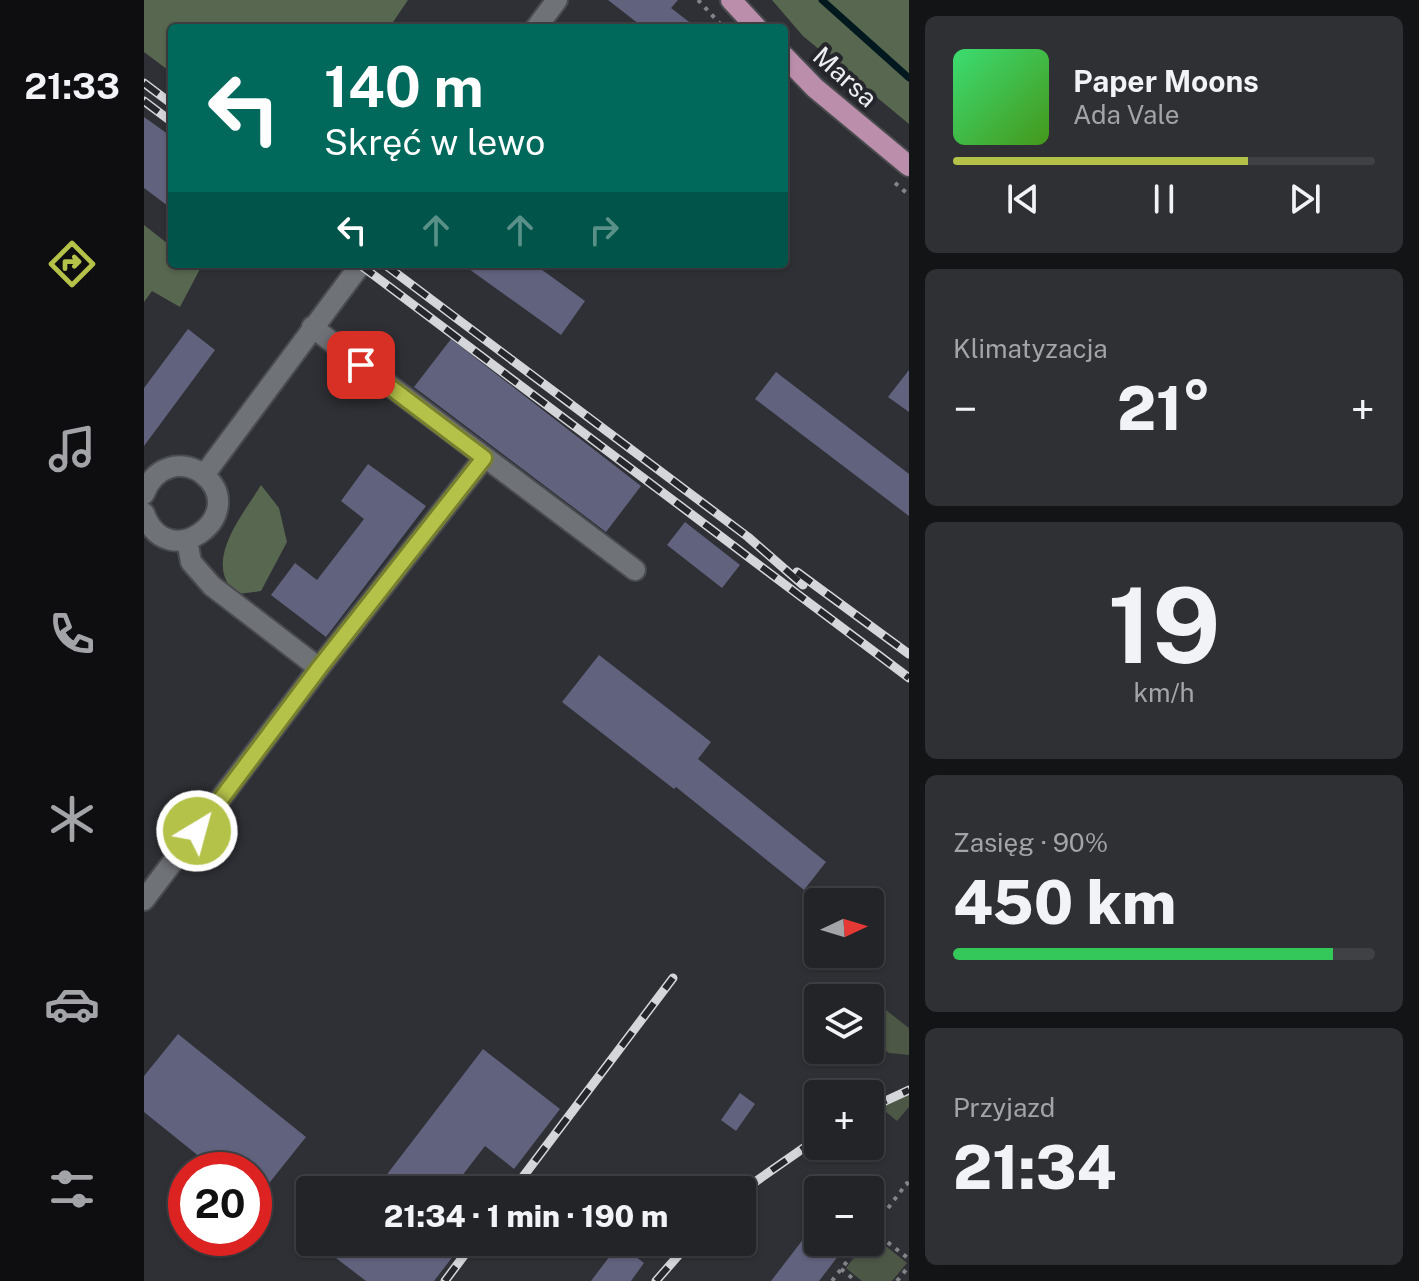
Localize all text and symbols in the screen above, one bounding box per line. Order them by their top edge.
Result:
street label: Marsa [807,40,884,113]
text: 140 m [324,54,484,120]
icon: left [192,56,296,160]
text: Paper Moons [1073,63,1259,99]
text: 21:33 [24,65,120,107]
text: Ada Vale [1073,99,1179,130]
text: Skręć w lewo [324,121,545,163]
icon: previous [1001,177,1045,221]
icon: pause [1142,177,1186,221]
icon: next [1283,177,1327,221]
icon: left [330,208,374,252]
icon: ahead [414,208,458,252]
icon: ahead [498,208,542,252]
icon: right [582,208,626,252]
icon: directions [44,236,100,292]
pin [327,331,395,399]
text: Klimatyzacja [953,333,1108,364]
icon: arrive [339,343,383,387]
text: 21° [1117,373,1211,444]
text: − [953,383,977,435]
text: + [1351,383,1375,435]
icon: music [44,421,100,477]
text: 19 [1107,564,1221,686]
icon: phone [44,606,100,662]
text: km/h [1133,677,1195,708]
position arrow [155,789,239,873]
icon: climate [44,791,100,847]
text: Zasięg · 90% [953,827,1108,858]
text: 450 km [953,867,1176,938]
north arrow [804,888,884,968]
map controls [804,888,884,1256]
icon: car [44,976,100,1032]
button: layers [804,984,884,1064]
button: + [804,1080,884,1160]
text: Przyjazd [953,1092,1055,1123]
text: 21:34 [953,1132,1117,1203]
speed limit sign: 20 [168,1152,272,1256]
icon: filters [44,1161,100,1217]
button: − [804,1176,884,1256]
text: 21:34 · 1 min · 190 m [384,1198,668,1234]

